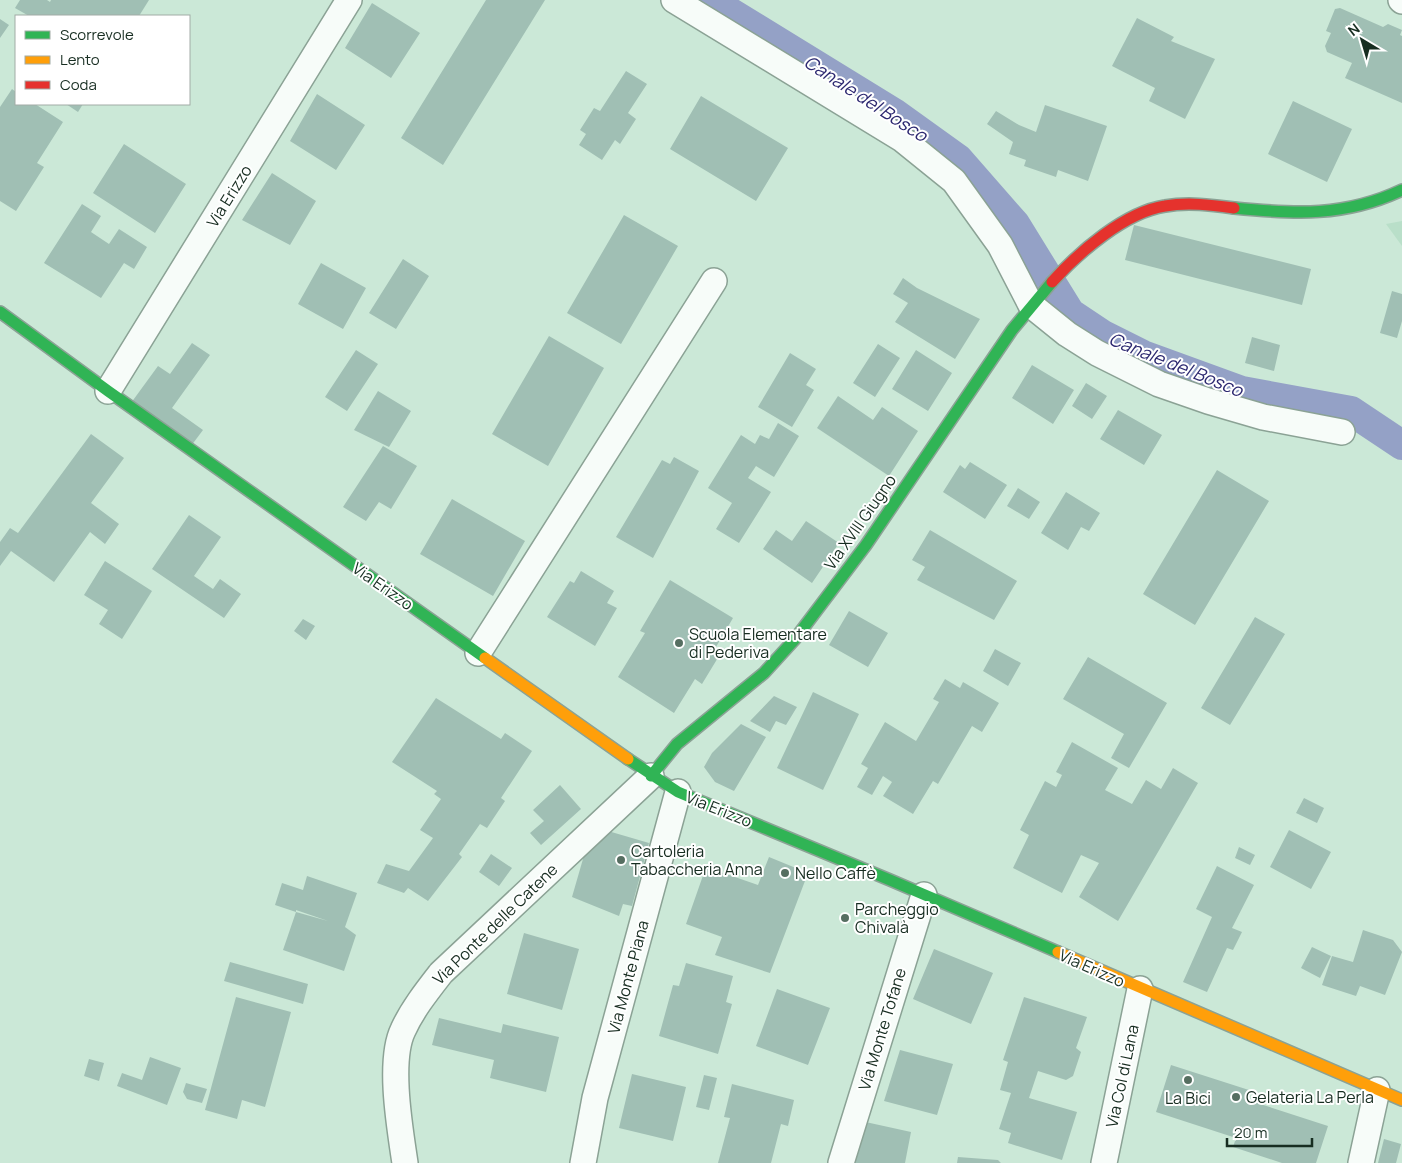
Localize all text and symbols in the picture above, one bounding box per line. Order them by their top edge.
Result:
legend [15,15,190,105]
north arrow [1337,15,1387,65]
text: N [1344,19,1364,40]
text: Scorrevole [60,24,134,45]
text: Lento [60,49,100,70]
water label: Canale del Bosco [800,49,933,148]
text: Coda [60,74,97,95]
street label: Via Erizzo [201,161,257,231]
water label: Canale del Bosco [1106,326,1248,402]
street label: Via XVIII Giugno [819,470,901,574]
street label: Via Erizzo [348,557,418,615]
place label: Scuola Elementare di Pederiva [689,623,827,663]
marker: Scuola Elementare di Pederiva [673,637,685,649]
street label: Via Erizzo [683,786,755,832]
place label: Cartoleria Tabaccheria Anna [631,840,763,880]
marker: Cartoleria Tabaccheria Anna [615,854,627,866]
street label: Via Ponte delle Catene [428,859,562,989]
place label: Nello Caffè [795,862,876,884]
marker: Nello Caffè [779,867,791,879]
place label: Parcheggio Chivalà [855,898,939,938]
marker: Parcheggio Chivalà [839,912,851,924]
street label: Via Monte Piana [602,918,654,1036]
street label: Via Erizzo [1056,944,1128,992]
street label: Via Monte Tofane [853,965,911,1093]
street label: Via Col di Lana [1100,1022,1144,1130]
marker: La Bici [1182,1074,1194,1086]
place label: Gelateria La Perla [1246,1086,1374,1108]
place label: La Bici [1165,1087,1211,1109]
marker: Gelateria La Perla [1230,1091,1242,1103]
scale bar [1227,1116,1312,1148]
text: 20 m [1234,1122,1267,1143]

